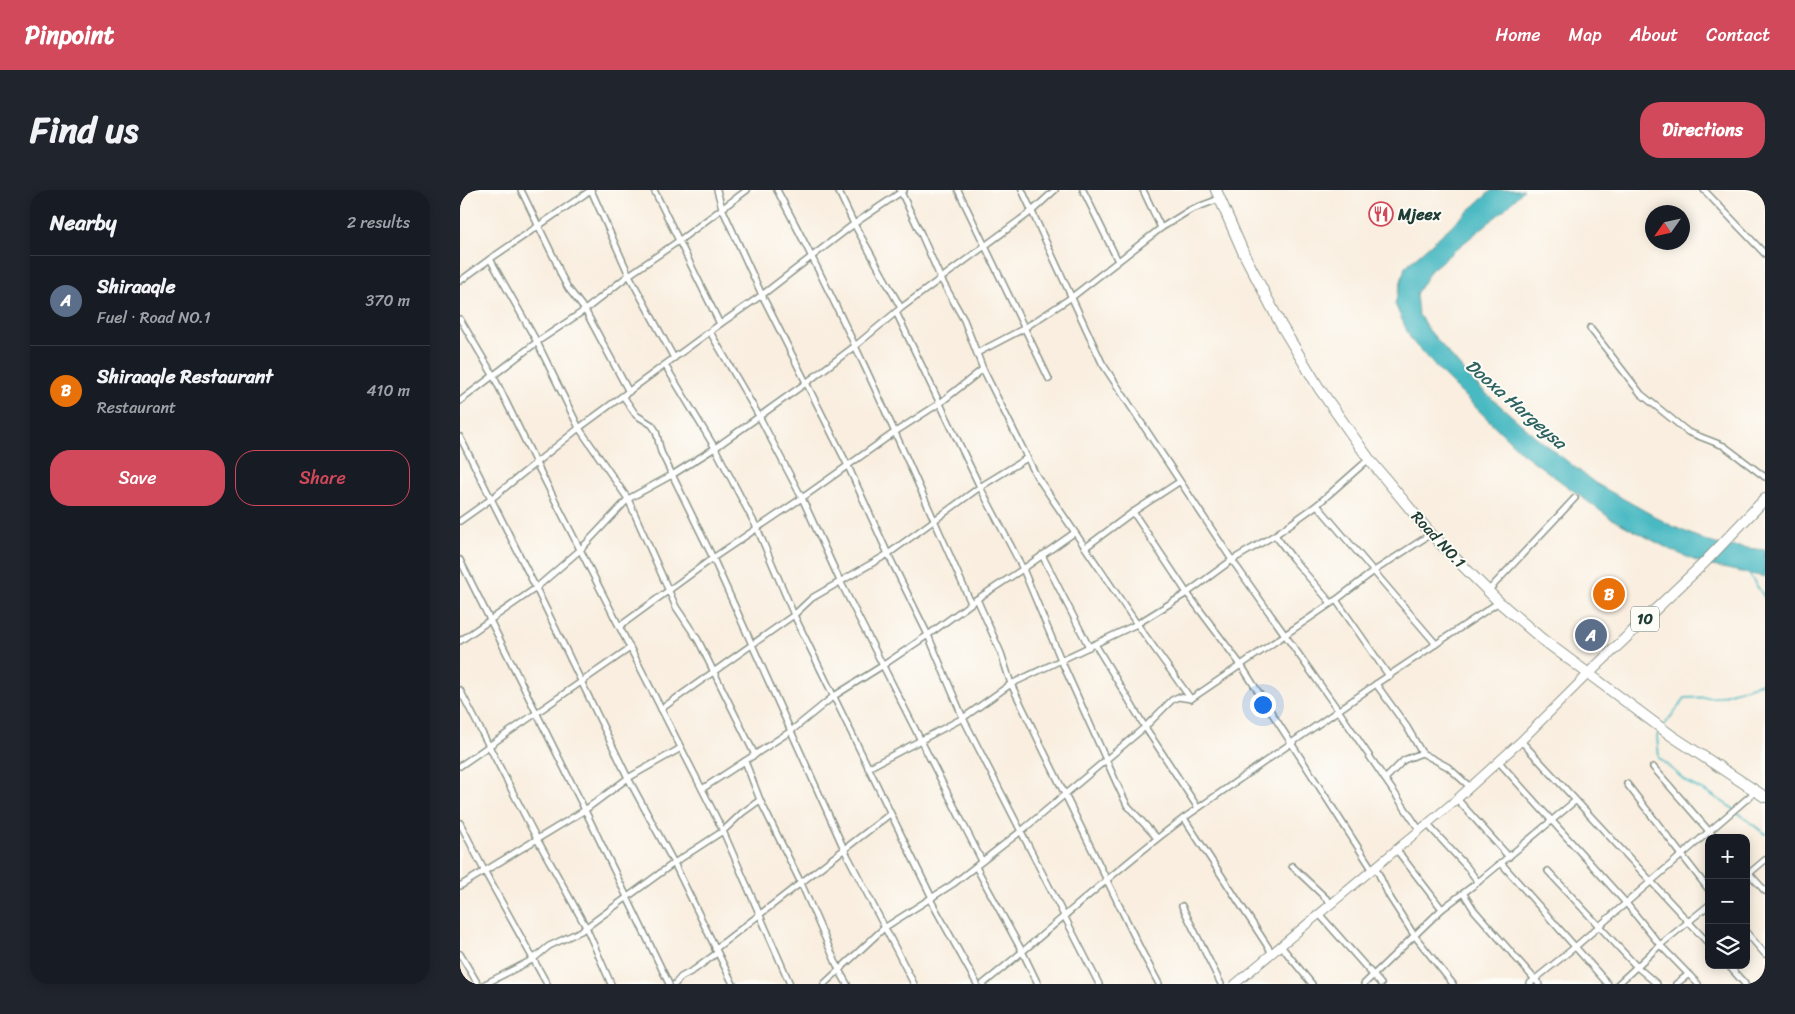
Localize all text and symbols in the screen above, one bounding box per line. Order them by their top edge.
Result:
text: Pinpoint [25,14,114,56]
text: Home [1496,19,1541,51]
text: Map [1569,19,1602,51]
text: About [1630,19,1678,51]
text: Contact [1706,19,1770,51]
text: Find us [30,99,138,161]
button: Directions [1640,102,1765,158]
place label: Mjeex [1397,200,1442,229]
restaurant icon: Mjeex [1368,201,1394,227]
text: Nearby [50,204,116,242]
north arrow [1645,205,1690,250]
text: 2 results [347,208,410,237]
text: Shiraaqle [97,270,175,303]
text: A [61,286,71,315]
text: 370 m [366,286,410,315]
text: Fuel · Road NO.1 [97,303,211,332]
water label: Dooxa Hargeysa [1458,351,1576,459]
text: Shiraaqle Restaurant [97,360,273,393]
text: B [61,376,71,405]
text: 410 m [367,376,410,405]
text: Restaurant [97,393,176,422]
button: Save [50,450,225,506]
button: Share [235,450,410,506]
street label: Road NO.1 [1404,504,1473,575]
pin: B [1593,575,1625,613]
road number: 10 [1631,606,1659,632]
pin: A [1575,616,1607,654]
your location [1250,692,1276,718]
map controls [1705,834,1750,969]
button: + [1705,834,1750,879]
button: − [1705,879,1750,924]
button: layers [1705,924,1750,969]

